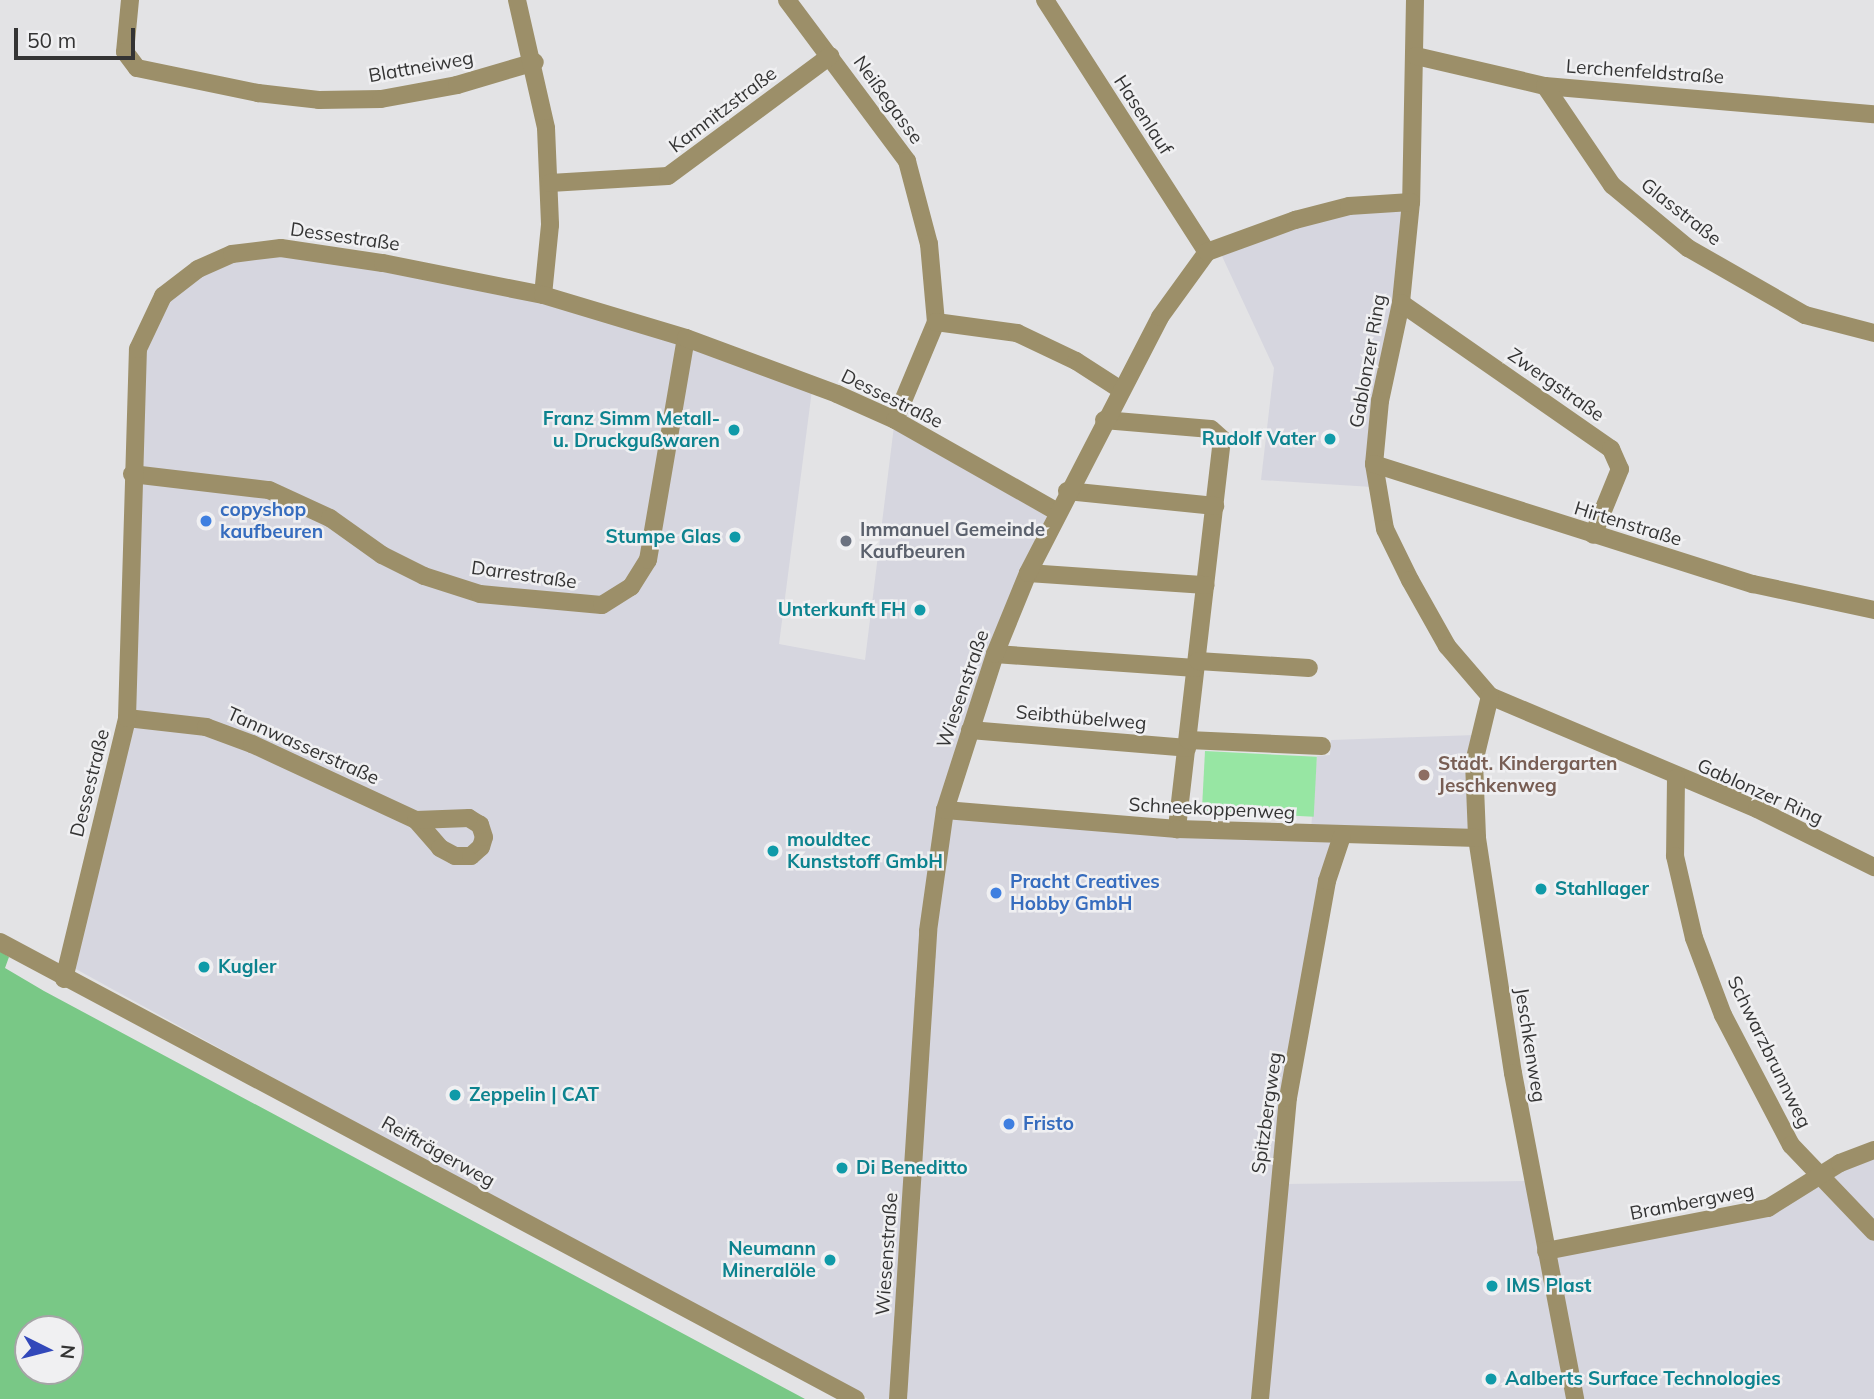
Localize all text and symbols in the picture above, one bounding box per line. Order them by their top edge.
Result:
scale bar [18,14,138,58]
text: 50 m [27,27,76,53]
street label: Blattneiweg [367,47,475,87]
street label: Neißegasse [848,51,928,149]
street label: Lerchenfeldstraße [1565,55,1725,89]
street label: Kamnitzstraße [665,62,781,158]
street label: Hasenlauf [1109,71,1177,159]
street label: Glasstraße [1636,174,1726,250]
street label: Dessestraße [289,218,401,256]
street label: Gablonzer Ring [1345,292,1391,430]
street label: Zwergstraße [1503,343,1609,427]
street label: Dessestraße [837,365,947,433]
place label: Franz Simm Metall- u. Druckgußwaren [543,408,720,452]
marker: Franz Simm Metall- u. Druckgußwaren [726,422,742,438]
place label: Rudolf Vater [1202,428,1316,450]
marker: Rudolf Vater [1322,431,1338,447]
street label: Hirtenstraße [1572,497,1684,551]
place label: copyshop kaufbeuren [220,499,323,543]
marker: copyshop kaufbeuren [198,513,214,529]
place label: Immanuel Gemeinde Kaufbeuren [860,519,1045,563]
place label: Stumpe Glas [606,526,721,548]
marker: Stumpe Glas [727,529,743,545]
marker: Immanuel Gemeinde Kaufbeuren [838,533,854,549]
street label: Darrestraße [470,556,578,594]
place label: Unterkunft FH [778,599,906,621]
marker: Unterkunft FH [912,602,928,618]
street label: Wiesenstraße [932,627,994,751]
street label: Seibthübelweg [1015,701,1147,735]
street label: Tannwasserstraße [224,702,382,790]
street label: Dessestraße [66,727,114,839]
place label: Städt. Kindergarten Jeschkenweg [1438,753,1618,797]
street label: Gablonzer Ring [1694,754,1826,830]
marker: Städt. Kindergarten Jeschkenweg [1416,767,1432,783]
street label: Schneekoppenweg [1128,793,1296,825]
place label: mouldtec Kunststoff GmbH [787,829,943,873]
marker: mouldtec Kunststoff GmbH [765,843,781,859]
place label: Pracht Creatives Hobby GmbH [1010,871,1160,915]
place label: Stahllager [1555,878,1649,900]
marker: Stahllager [1533,881,1549,897]
marker: Pracht Creatives Hobby GmbH [988,885,1004,901]
place label: Kugler [218,956,276,978]
marker: Kugler [196,959,212,975]
street label: Schwarzbrunnweg [1722,972,1816,1132]
street label: Jeschkenweg [1510,986,1550,1104]
street label: Spitzbergweg [1247,1051,1287,1175]
place label: Zeppelin | CAT [469,1084,599,1106]
marker: Zeppelin | CAT [447,1087,463,1103]
street label: Reifträgerweg [377,1111,499,1193]
place label: Fristo [1023,1113,1074,1135]
marker: Fristo [1001,1116,1017,1132]
place label: Di Beneditto [856,1157,968,1179]
marker: Di Beneditto [834,1160,850,1176]
street label: Brambergweg [1628,1179,1756,1225]
street label: Wiesenstraße [871,1192,903,1316]
place label: Neumann Mineralöle [722,1238,816,1282]
marker: Neumann Mineralöle [822,1252,838,1268]
place label: IMS Plast [1506,1275,1591,1297]
marker: IMS Plast [1484,1278,1500,1294]
north arrow [14,1315,84,1385]
text: N [55,1344,81,1360]
place label: Aalberts Surface Technologies [1505,1368,1781,1390]
marker: Aalberts Surface Technologies [1483,1371,1499,1387]

